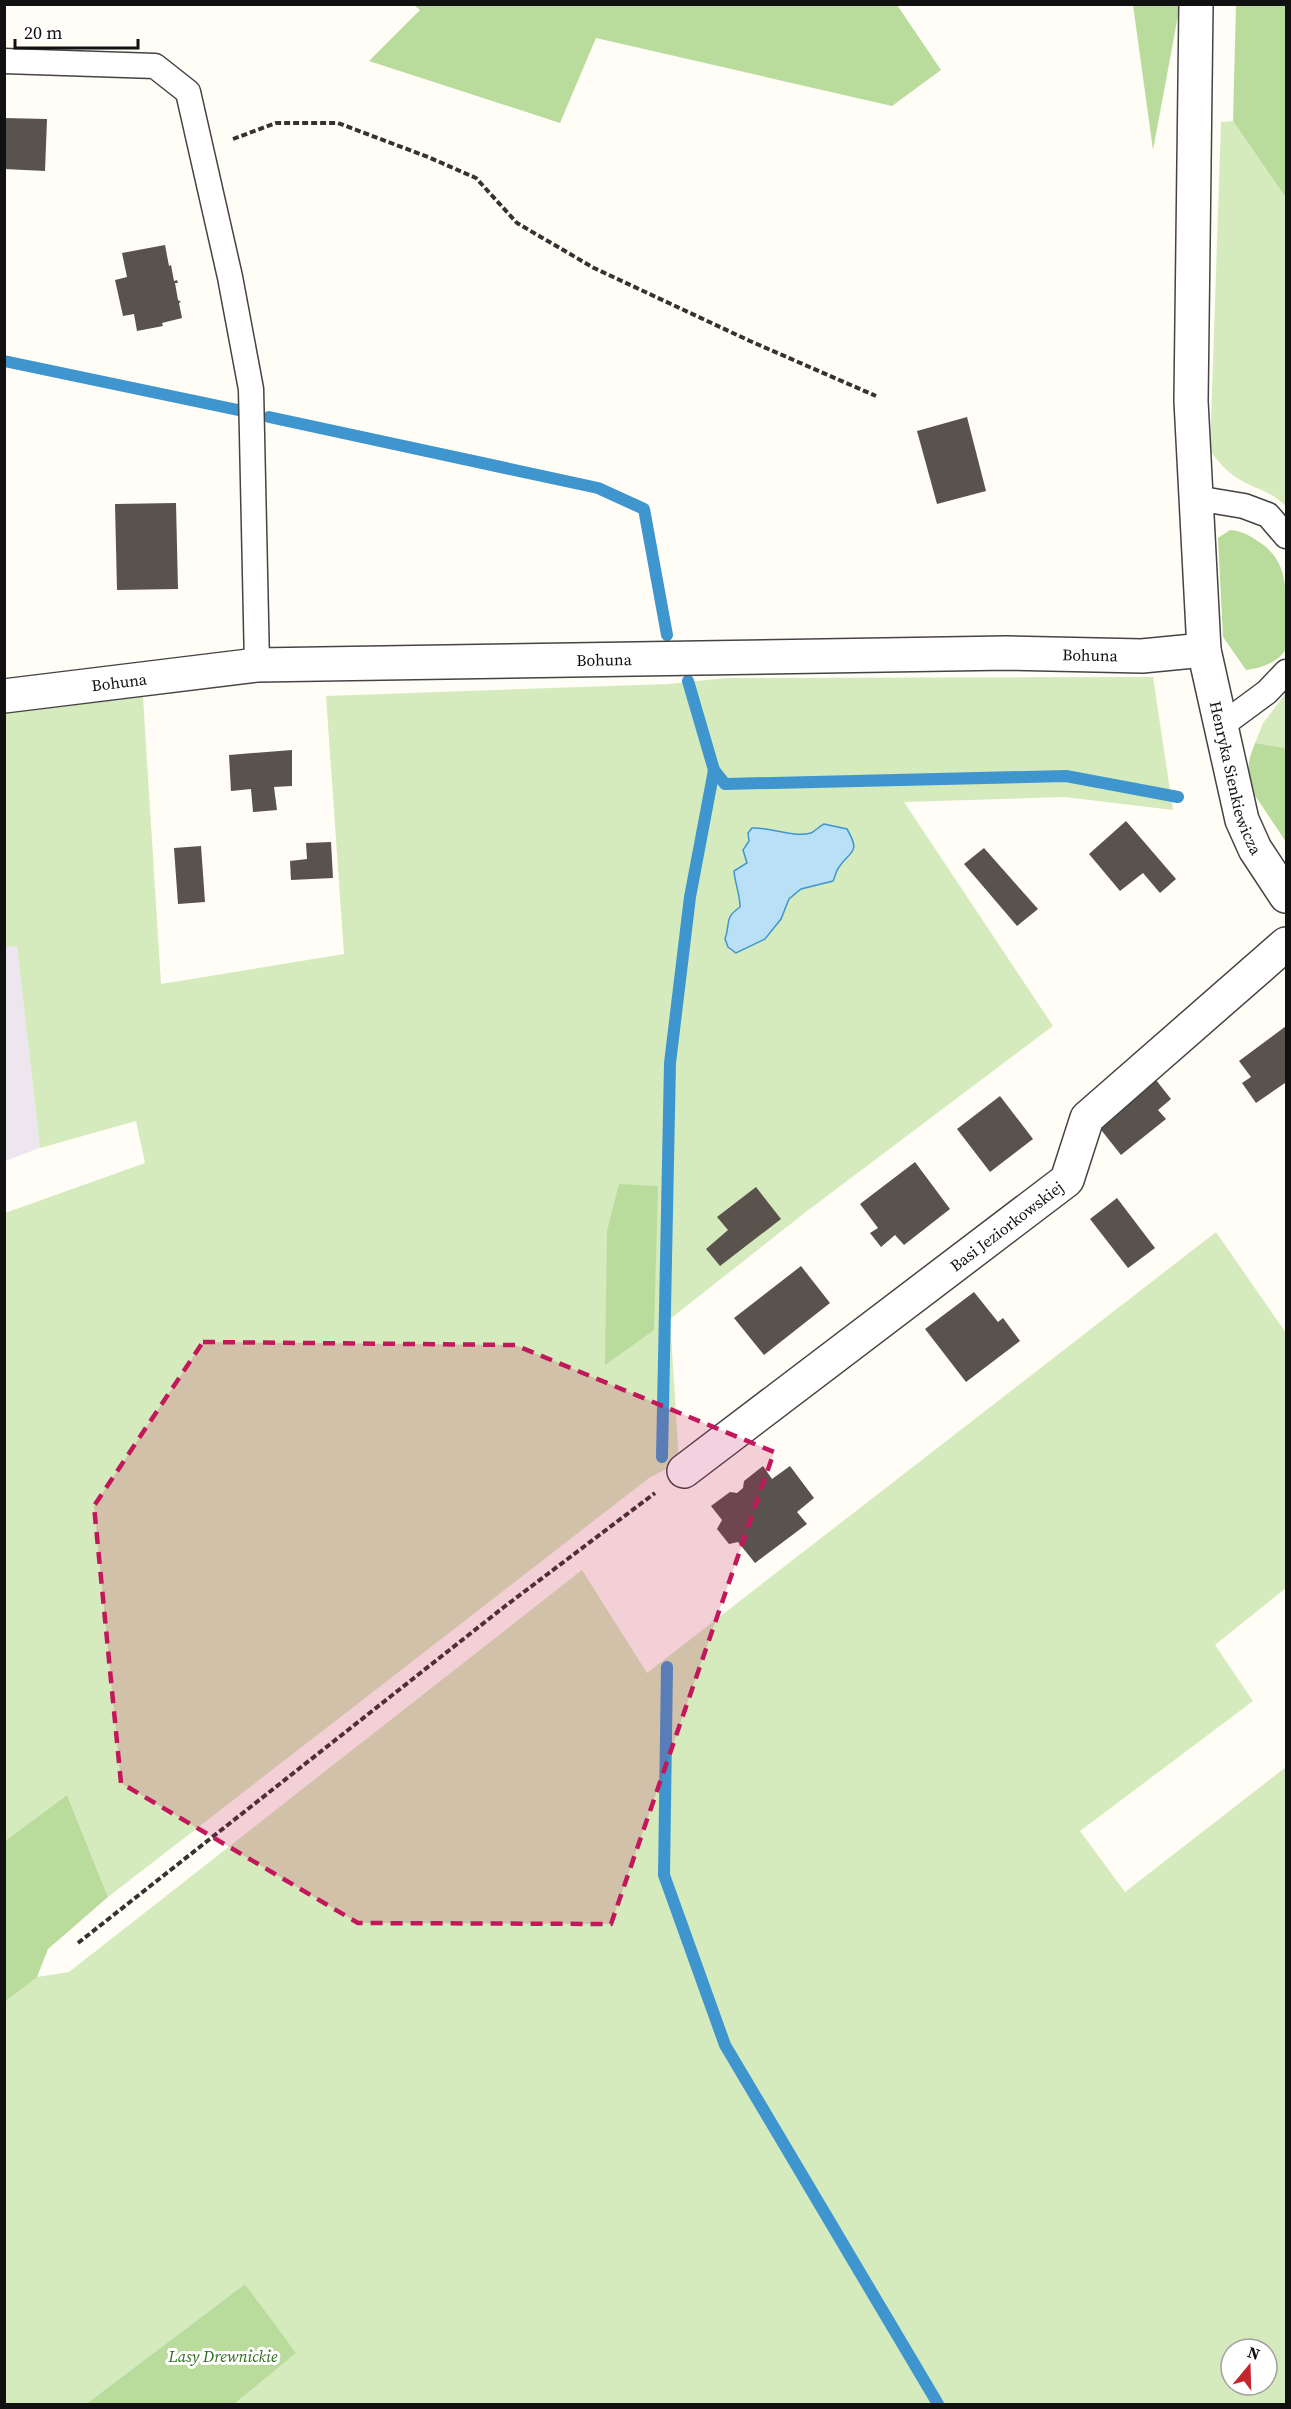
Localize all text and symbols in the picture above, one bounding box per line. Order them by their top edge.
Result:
scale bar [15,12,138,50]
text: 20 m [24,20,62,45]
street label: Bohuna [1062,643,1119,666]
street label: Bohuna [576,648,633,671]
street label: Bohuna [90,667,149,696]
street label: Henryka Sienkiewicza [1205,699,1267,860]
street label: Basi Jeziorkowskiej [945,1176,1068,1276]
north arrow [1219,2337,1279,2397]
text: N [1245,2341,1263,2365]
park label: Lasy Drewnickie [168,2345,278,2367]

